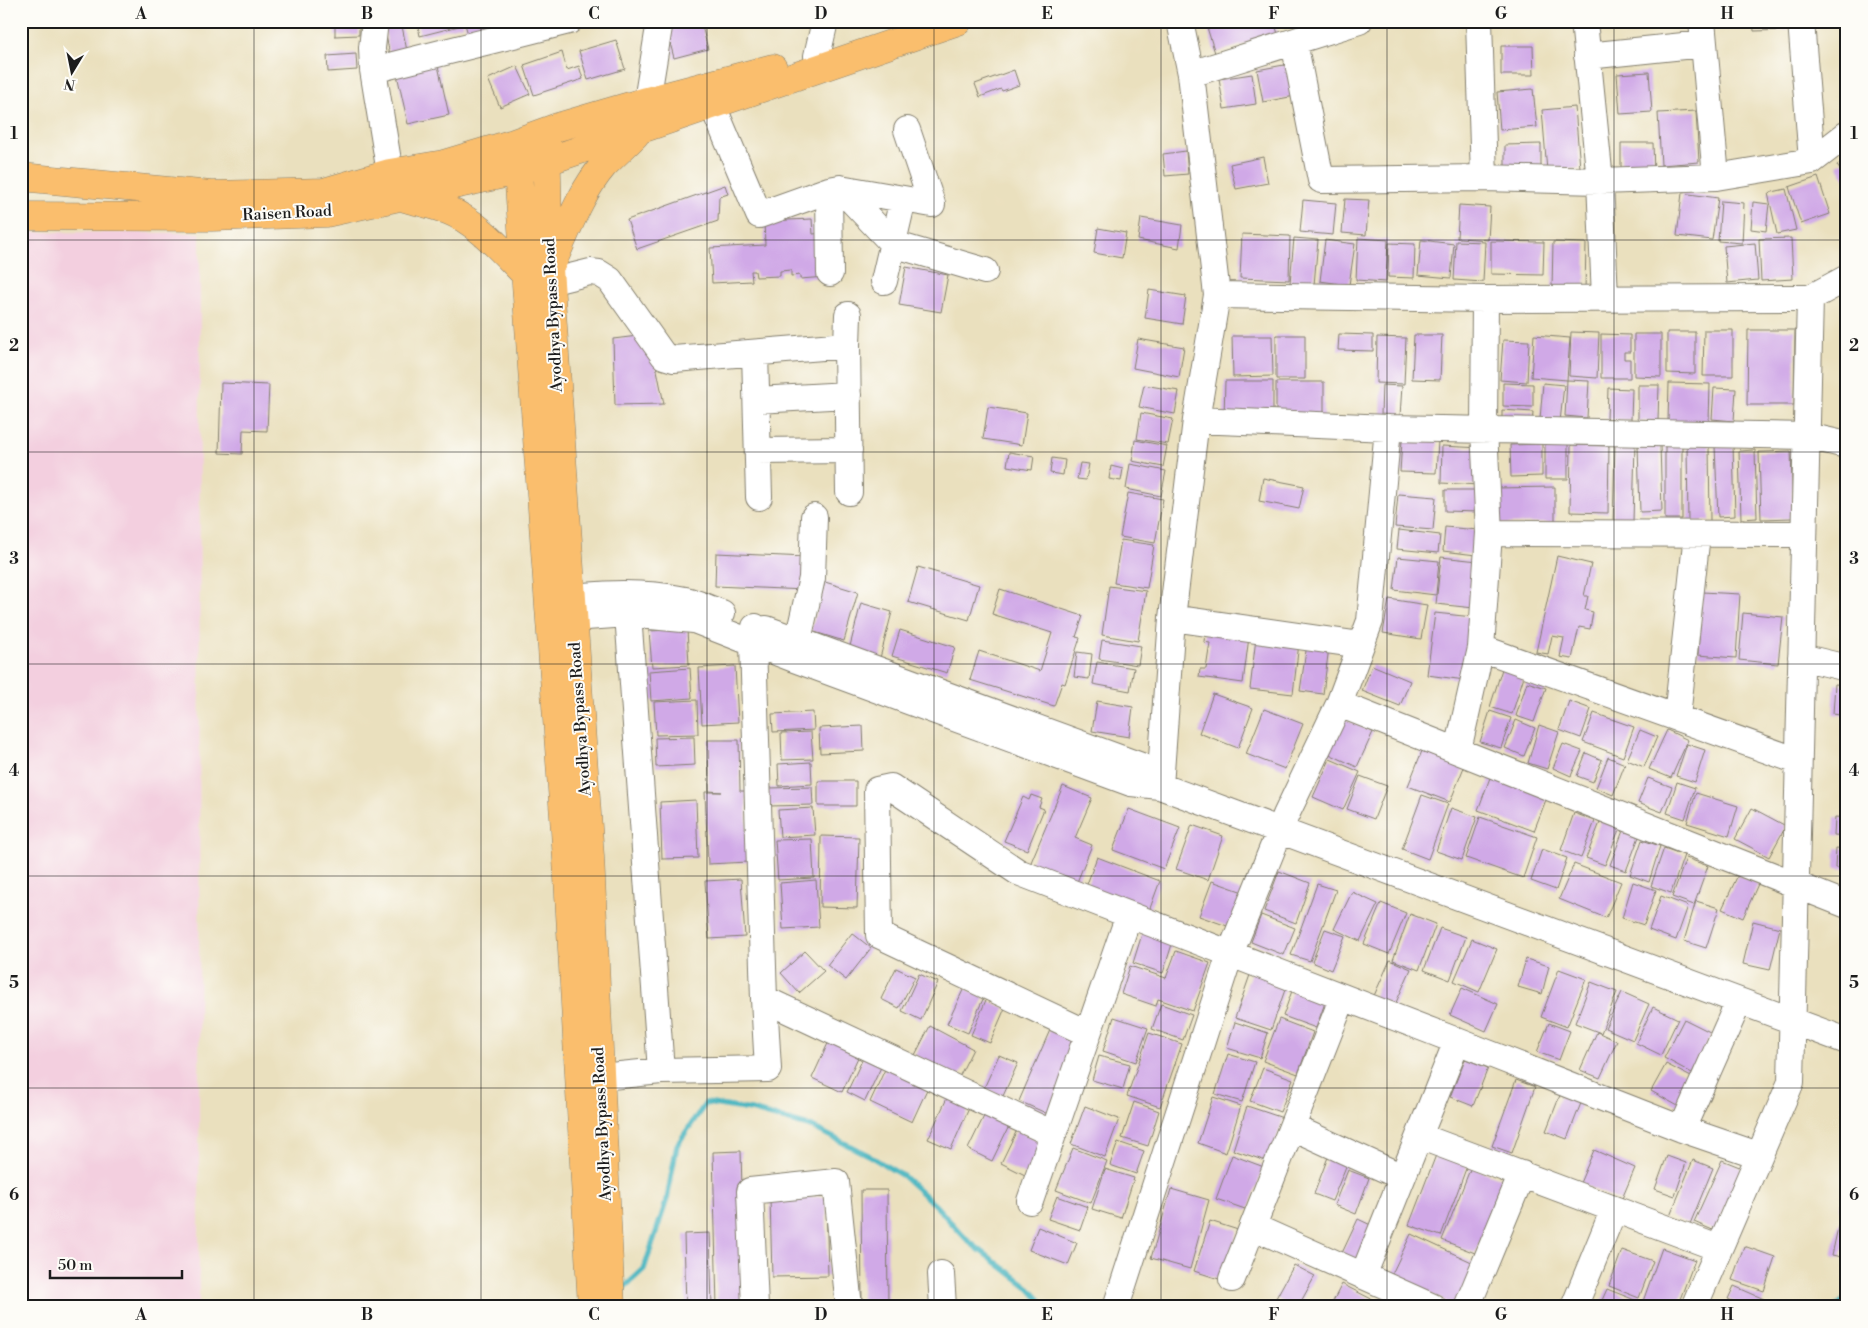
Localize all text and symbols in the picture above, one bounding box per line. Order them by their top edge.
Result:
text: A [134,4,147,24]
text: B [361,4,373,24]
text: C [588,4,600,24]
text: D [815,4,828,24]
text: E [1041,4,1053,24]
text: F [1268,4,1280,24]
text: G [1495,4,1508,24]
text: H [1720,4,1734,24]
north arrow [48,48,98,98]
text: N [63,74,77,94]
text: 1 [10,124,18,144]
text: 1 [1850,124,1858,144]
street label: Raisen Road [242,201,332,225]
street label: Ayodhya Bypass Road [539,237,567,394]
text: 2 [9,336,19,356]
text: 2 [1849,336,1859,356]
text: 3 [9,549,19,569]
text: 3 [1849,549,1859,569]
street label: Ayodhya Bypass Road [565,641,595,798]
text: 4 [9,761,20,781]
text: 4 [1849,761,1860,781]
text: 5 [9,973,19,993]
text: 5 [1849,973,1859,993]
street label: Ayodhya Bypass Road [588,1046,616,1203]
text: 6 [9,1185,19,1205]
text: 6 [1849,1185,1859,1205]
scale bar [50,1248,182,1280]
text: 50 m [58,1256,92,1275]
text: A [134,1305,147,1325]
text: B [361,1305,373,1325]
text: C [588,1305,600,1325]
text: D [815,1305,828,1325]
text: E [1041,1305,1053,1325]
text: F [1268,1305,1280,1325]
text: G [1495,1305,1508,1325]
text: H [1720,1305,1734,1325]

